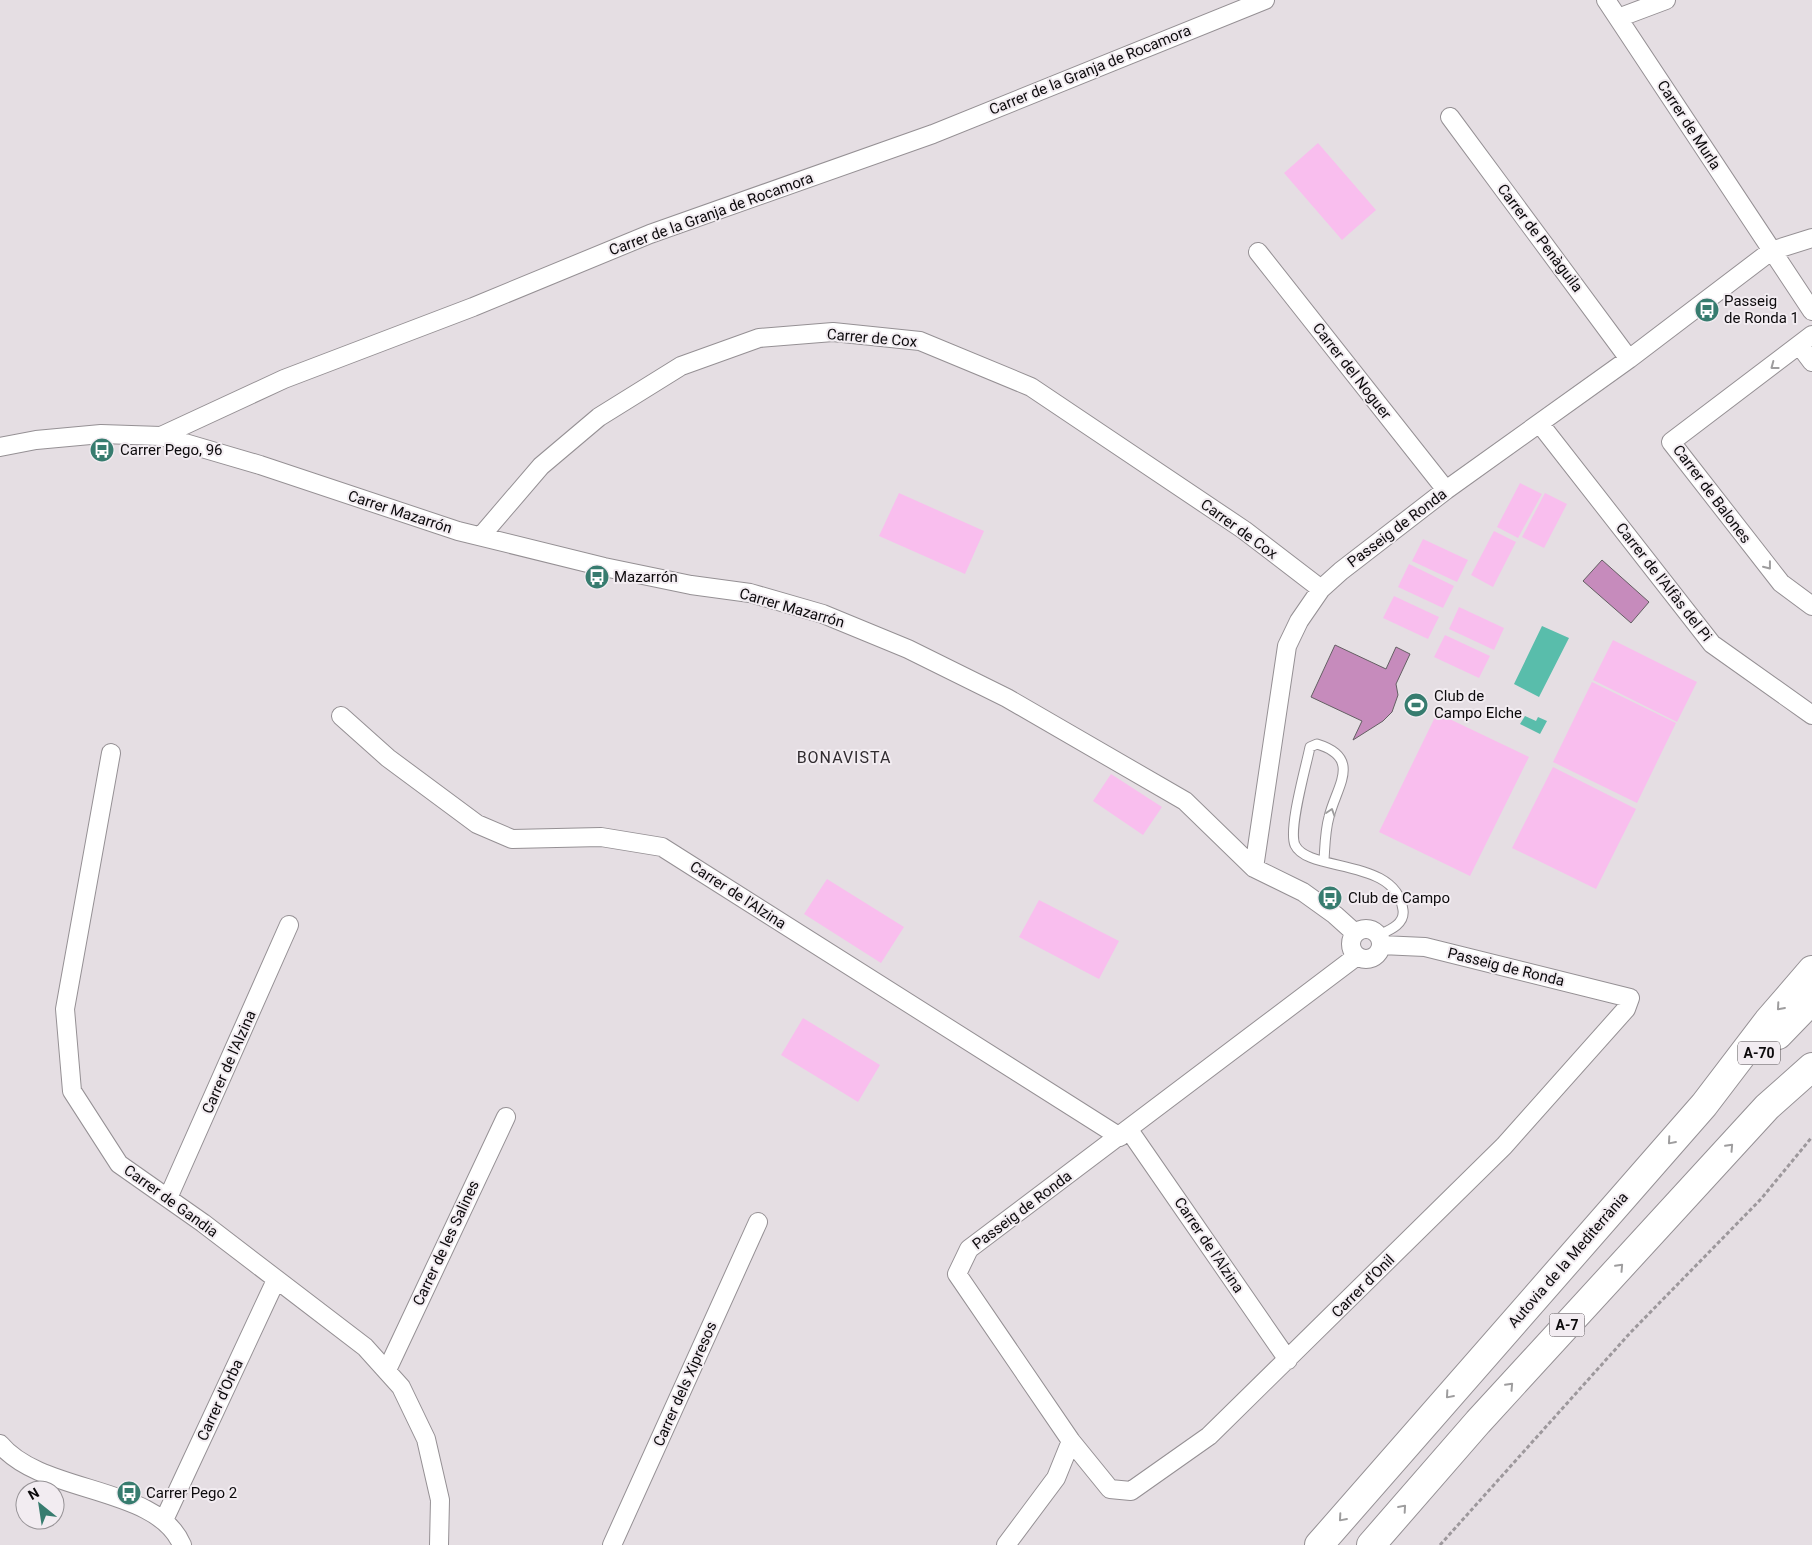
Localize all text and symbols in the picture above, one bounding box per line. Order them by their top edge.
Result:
street label: Carrer de la Granja de Rocamora [987,21,1193,119]
street label: Carrer de Murla [1653,77,1725,173]
street label: Carrer de la Granja de Rocamora [606,169,816,259]
street label: Carrer de Penàguila [1493,180,1587,296]
place label: Passeig de Ronda 1 [1724,292,1799,327]
bus stop icon: Passeig de Ronda 1 [1694,297,1720,323]
street label: Carrer del Noguer [1309,319,1395,423]
street label: Carrer de Cox [826,325,918,351]
one-way arrow [1771,360,1780,368]
bus stop icon: Carrer Pego, 96 [89,437,115,463]
place label: Carrer Pego, 96 [120,441,223,459]
street label: Carrer de Balones [1669,441,1755,547]
street label: Passeig de Ronda [1344,485,1450,571]
street label: Carrer Mazarrón [346,487,454,537]
street label: Carrer de Cox [1197,495,1281,563]
street label: Carrer de l'Alfàs del Pi [1612,519,1716,645]
one-way arrow [1762,560,1770,569]
bus stop icon: Mazarrón [584,564,610,590]
place label: Mazarrón [614,568,678,586]
street label: Carrer Mazarrón [737,584,847,632]
place label: Club de Campo Elche [1434,687,1522,722]
sports icon: Club de Campo Elche [1403,692,1429,718]
district label: BONAVISTA [797,748,891,767]
one-way arrow [1325,808,1335,817]
street label: Carrer de l'Alzina [686,857,790,933]
bus stop icon: Club de Campo [1317,885,1343,911]
place label: Club de Campo [1348,889,1450,907]
street label: Passeig de Ronda [1446,944,1566,990]
one-way arrow [1777,1001,1786,1010]
street label: Carrer de l'Alzina [198,1008,260,1116]
road number: A-70 [1738,1042,1780,1064]
one-way arrow [1668,1136,1677,1145]
one-way arrow [1724,1144,1733,1153]
street label: Carrer de Gandia [120,1161,222,1241]
street label: Passeig de Ronda [969,1167,1075,1253]
street label: Carrer de les Salines [409,1177,483,1309]
street label: Autovia de la Mediterrània [1504,1189,1632,1331]
street label: Carrer de l'Alzina [1170,1194,1248,1296]
street label: Carrer d'Onil [1328,1251,1398,1321]
one-way arrow [1614,1263,1623,1272]
road number: A-7 [1550,1314,1584,1336]
street label: Carrer dels Xipresos [649,1319,721,1449]
street label: Carrer d'Orba [193,1356,247,1444]
one-way arrow [1504,1383,1513,1392]
one-way arrow [1446,1390,1455,1399]
north arrow [15,1480,65,1530]
bus stop icon: Carrer Pego 2 [116,1480,142,1506]
text: N [25,1484,42,1503]
place label: Carrer Pego 2 [146,1484,237,1502]
one-way arrow [1397,1505,1406,1514]
one-way arrow [1339,1512,1348,1521]

